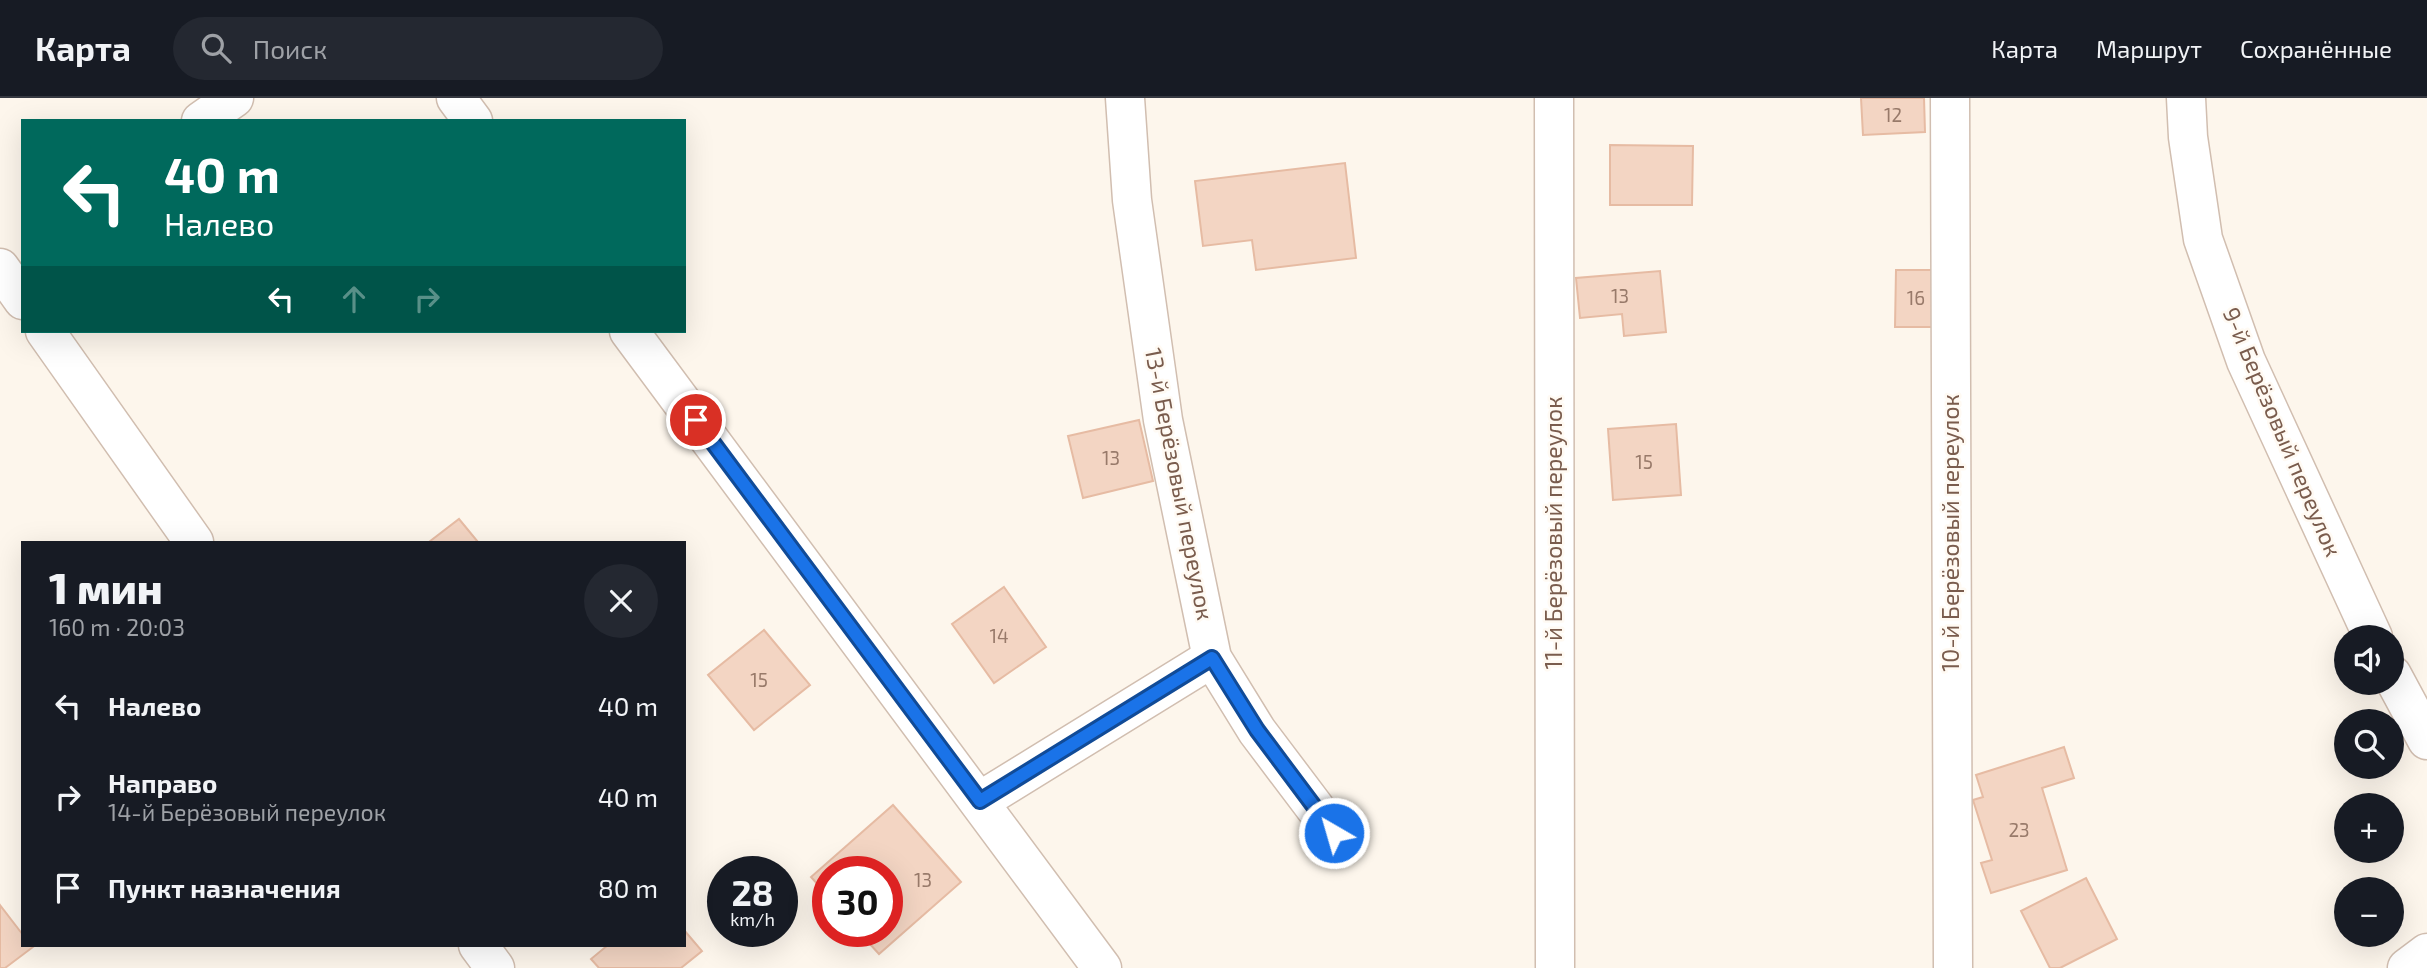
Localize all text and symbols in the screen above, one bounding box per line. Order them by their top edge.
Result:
search box [173,17,663,80]
text: Карта [35,28,131,68]
icon: search [197,29,235,67]
text: Поиск [253,33,327,64]
text: Карта [1991,34,2058,63]
text: Маршрут [2096,34,2202,63]
text: Сохранённые [2240,34,2392,63]
house number: 12 [1884,103,1902,126]
text: 40 m [164,144,280,203]
icon: left [49,147,140,238]
text: Налево [164,204,274,242]
icon: left [262,280,300,318]
icon: ahead [335,280,373,318]
icon: right [408,280,446,318]
house number: 13 [1611,284,1629,307]
house number: 16 [1907,286,1925,309]
street label: 9-й Берёзовый переулок [2217,303,2348,561]
street label: 13-й Берёзовый переулок [1139,345,1220,622]
pin [666,390,726,450]
street label: 10-й Берёзовый переулок [1936,394,1965,672]
street label: 11-й Берёзовый переулок [1539,396,1568,670]
icon: arrive [677,401,715,439]
house number: 13 [1102,446,1120,469]
house number: 15 [1635,450,1653,473]
text: 1 мин [49,562,163,612]
button: close [584,564,658,638]
text: 160 m · 20:03 [49,613,185,641]
house number: 14 [989,624,1009,647]
map controls [2334,625,2404,947]
button: sound [2334,625,2404,695]
house number: 15 [750,668,768,691]
icon: left [49,687,87,725]
text: Налево [108,690,201,721]
text: 40 m [598,690,658,721]
button: search [2334,709,2404,779]
text: Направо [108,767,217,798]
icon: right [49,778,87,816]
text: 40 m [598,781,658,812]
button: + [2334,793,2404,863]
position arrow [1297,796,1371,870]
text: 14-й Берёзовый переулок [108,798,386,826]
house number: 23 [2008,818,2030,841]
speed limit sign: 30 [812,856,903,947]
house number: 13 [914,868,932,891]
icon: arrive [49,869,87,907]
text: 28 [731,871,774,913]
text: Пункт назначения [108,872,341,903]
text: 80 m [598,872,658,903]
button: − [2334,877,2404,947]
text: km/h [730,908,775,930]

